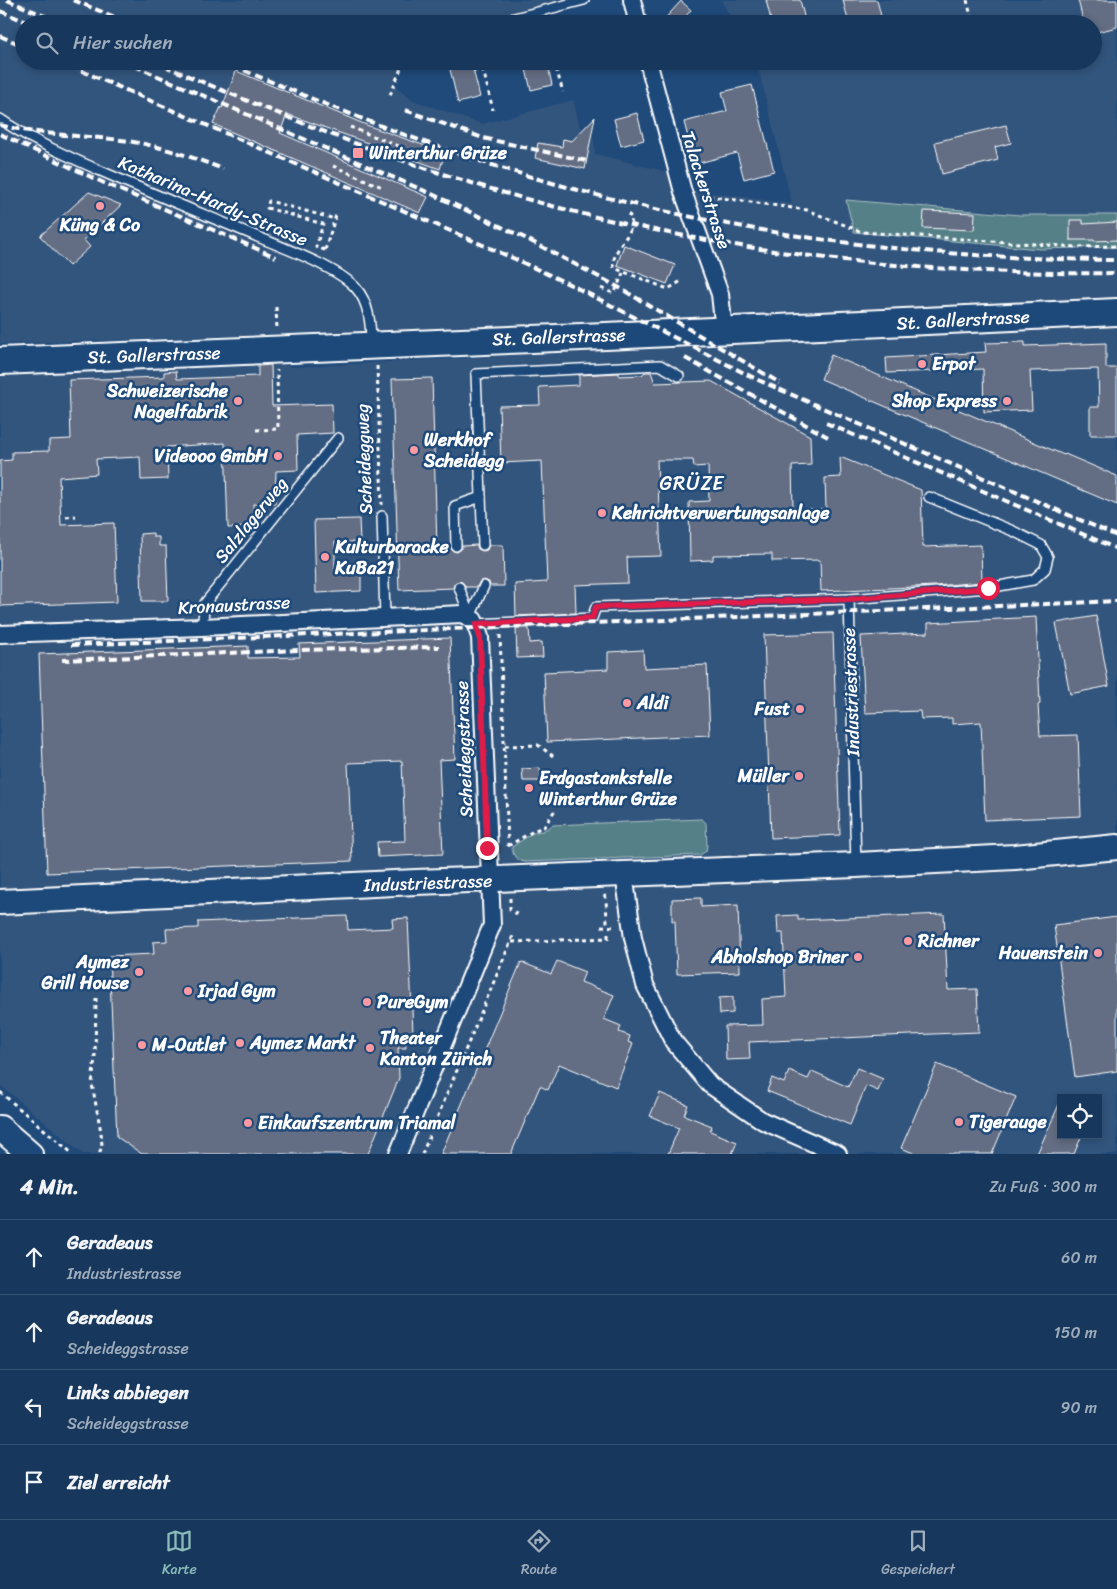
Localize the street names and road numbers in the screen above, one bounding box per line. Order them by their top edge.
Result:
street label: Talackerstrasse [672,127,740,253]
street label: Katharina-Hardy-Strasse [113,147,313,255]
street label: St. Gallerstrasse [896,301,1030,339]
street label: St. Gallerstrasse [492,319,626,355]
street label: St. Gallerstrasse [87,337,221,373]
street label: Scheideggweg [346,403,382,515]
street label: Salzlagerweg [206,469,296,571]
street label: Kronaustrasse [177,586,291,624]
street label: Industriestrasse [833,627,869,758]
street label: Scheideggstrasse [446,680,482,818]
street label: Industriestrasse [362,865,493,901]

